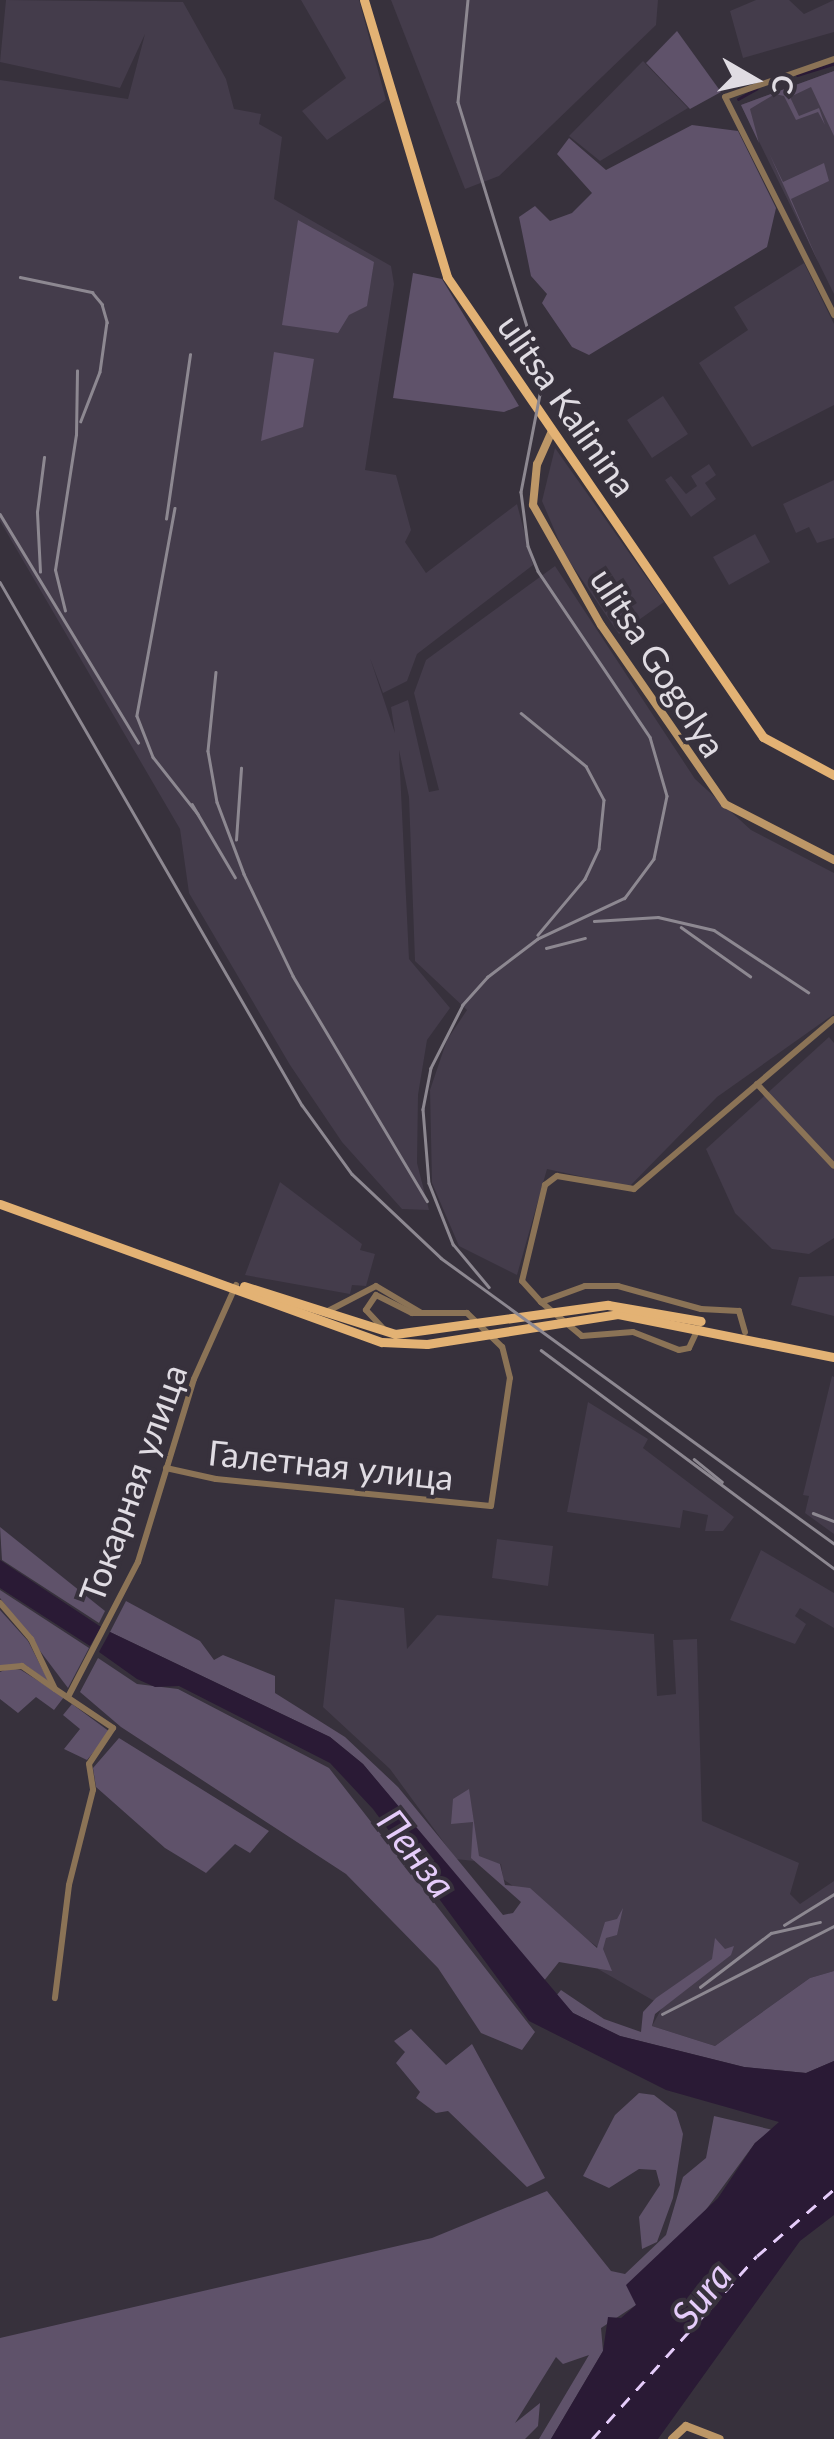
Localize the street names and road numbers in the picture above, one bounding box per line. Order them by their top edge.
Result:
street label: ulitsa Kalinina [490,306,646,504]
street label: ulitsa Gogolya [582,560,736,764]
street label: Токарная улица [69,1358,195,1608]
street label: Галетная улица [206,1430,456,1498]

